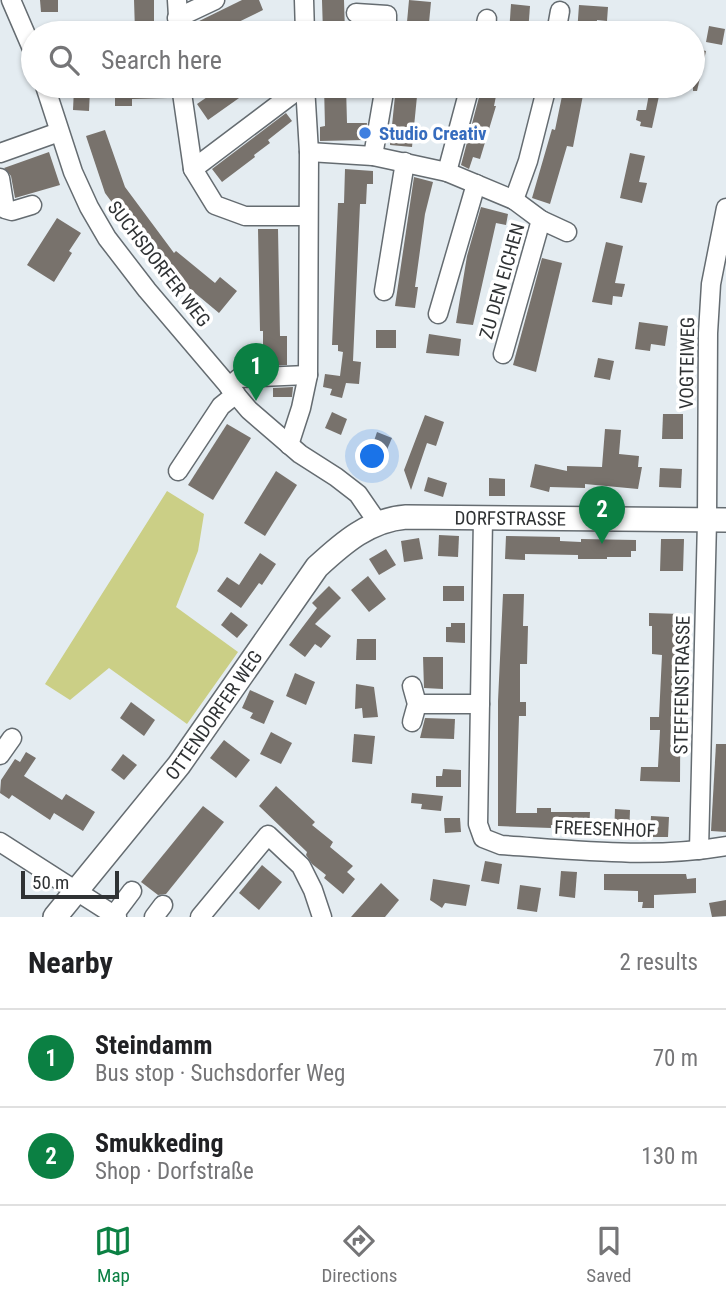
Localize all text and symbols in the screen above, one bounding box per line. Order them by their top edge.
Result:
search box [21,21,705,98]
icon: search [45,41,83,79]
text: Search here [101,45,222,75]
place label: Studio Creativ [379,122,487,145]
marker: Studio Creativ [357,125,373,141]
street label: SUCHSDORFER WEG [103,196,215,332]
street label: ZU DEN EICHEN [474,220,530,342]
street label: VOGTEIWEG [675,317,699,409]
pin: 1 [233,343,279,401]
your location [355,439,389,473]
pin: 2 [579,486,625,544]
street label: DORFSTRASSE [454,506,566,530]
street label: STEFFENSTRASSE [669,615,695,755]
street label: OTTENDORFER WEG [160,646,267,784]
street label: FREESENHOF [554,816,656,842]
scale bar [21,868,119,900]
text: 50 m [32,871,69,894]
text: Nearby [28,945,113,980]
text: 2 results [620,949,698,976]
text: Steindamm [95,1030,213,1060]
text: 1 [45,1045,57,1072]
text: 70 m [653,1045,698,1072]
text: Bus stop · Suchsdorfer Weg [95,1060,345,1087]
text: Smukkeding [95,1128,223,1158]
text: 2 [45,1143,57,1170]
text: 130 m [641,1143,698,1170]
text: Shop · Dorfstraße [95,1158,254,1185]
tab: Map [94,1222,132,1287]
tab: Directions [321,1222,397,1287]
tab: Saved [586,1222,632,1287]

